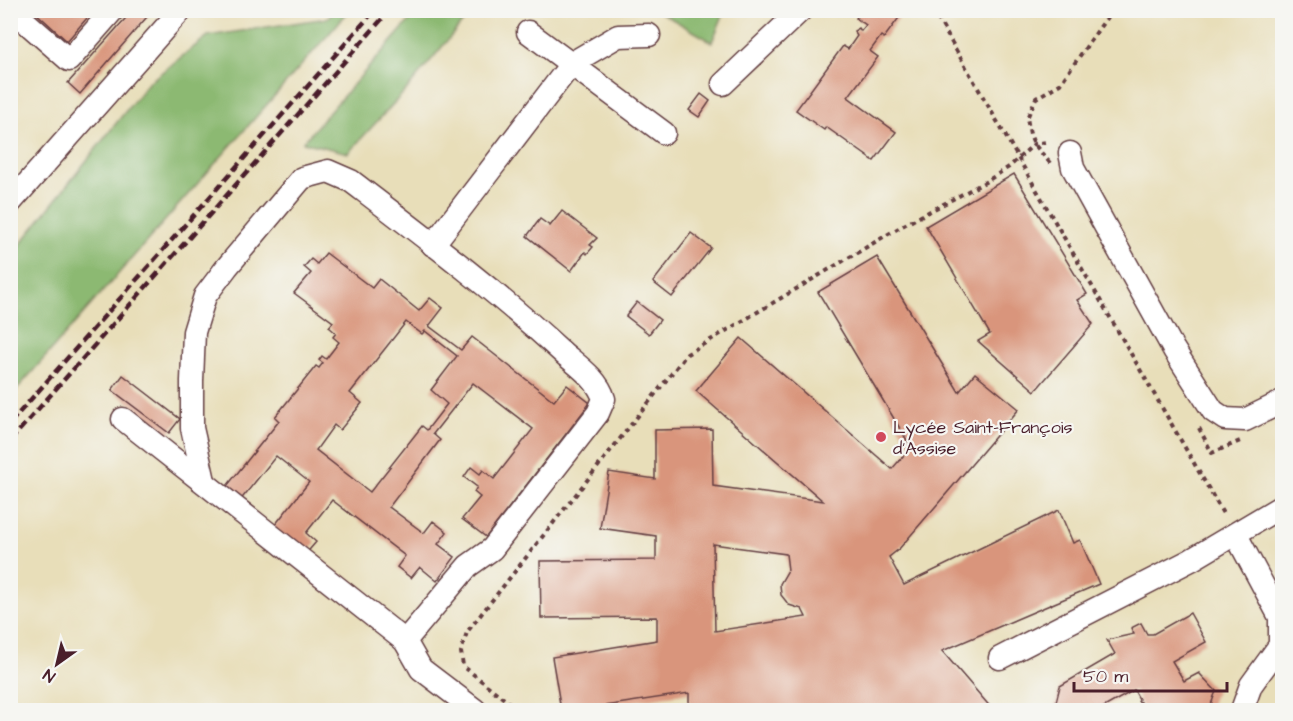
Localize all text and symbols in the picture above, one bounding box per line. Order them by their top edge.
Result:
place label: Lycée Saint-François d'Assise [893,415,1073,461]
marker: Lycée Saint-François d'Assise [874,430,888,444]
north arrow [27,634,87,694]
scale bar [1074,655,1227,693]
text: N [39,664,59,688]
text: 50 m [1083,664,1128,689]

